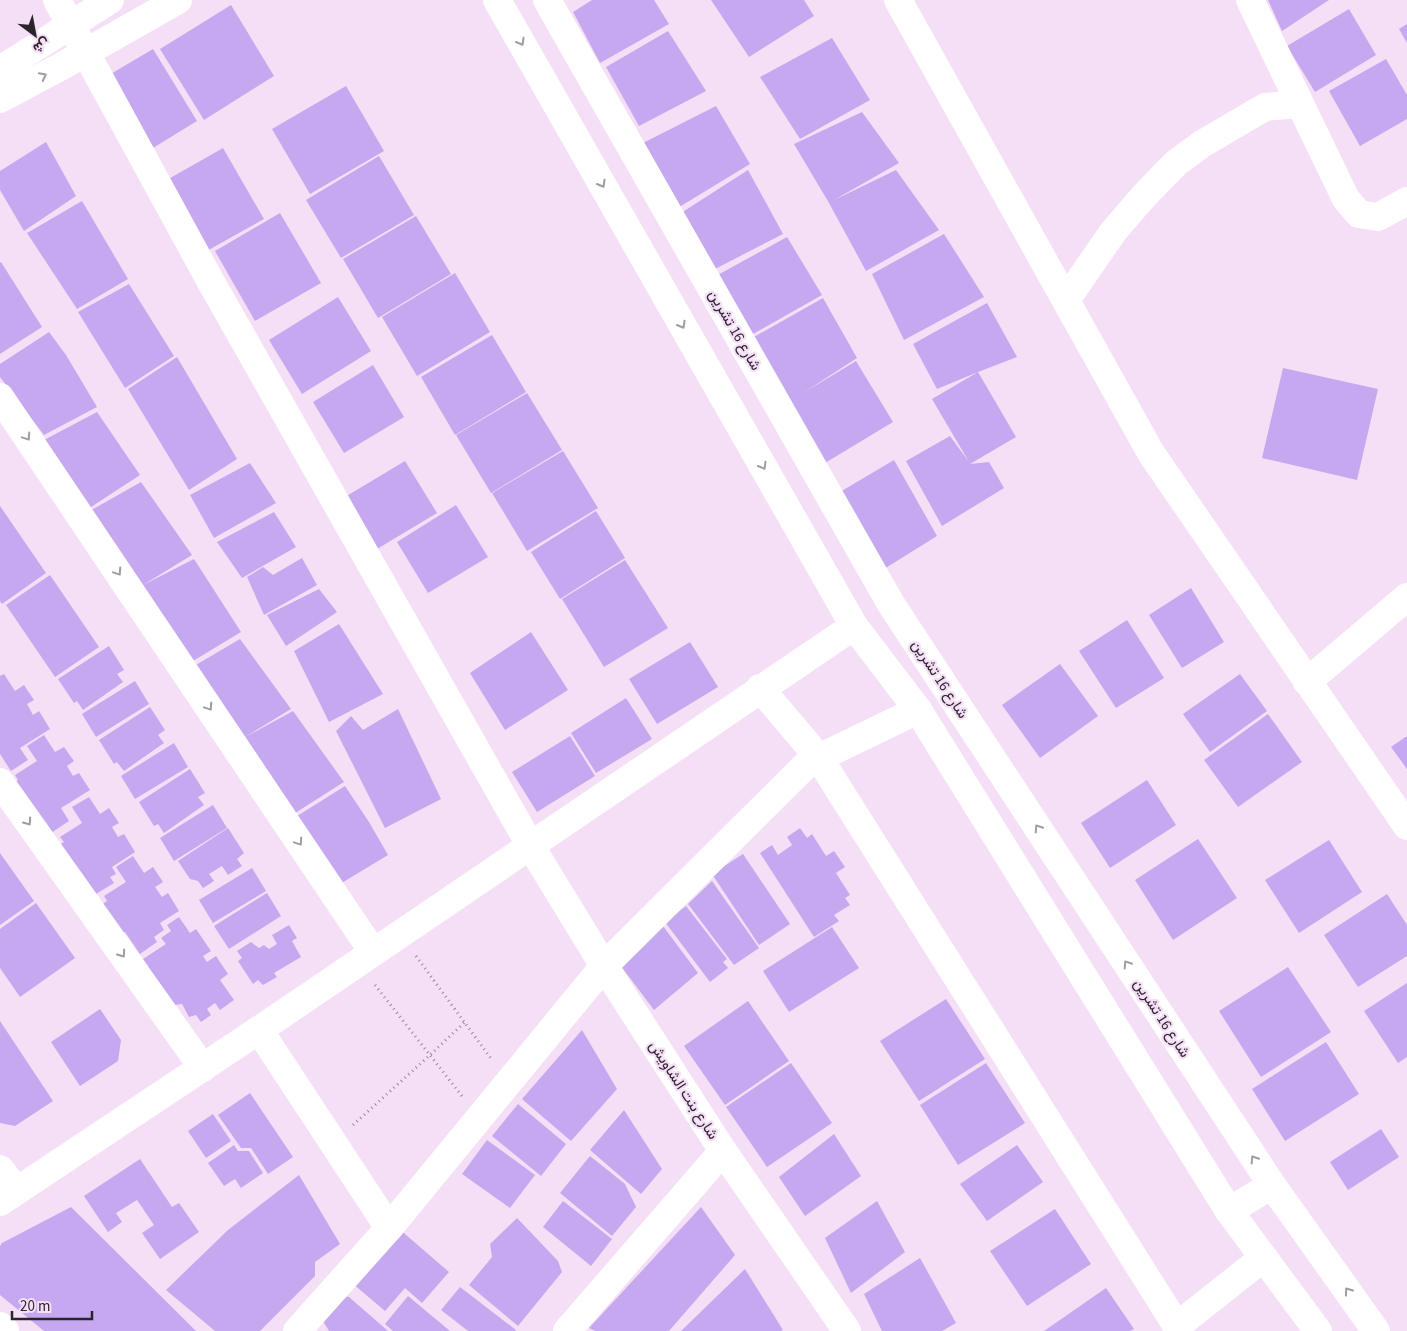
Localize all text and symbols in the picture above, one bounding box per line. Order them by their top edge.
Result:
north arrow [10,10,60,60]
text: ش [29,32,54,58]
one-way arrow [515,37,525,46]
one-way arrow [38,72,47,82]
one-way arrow [595,178,605,187]
street label: شارع 16 تشرين [703,286,766,375]
one-way arrow [676,319,686,328]
one-way arrow [21,432,30,441]
one-way arrow [756,460,766,469]
one-way arrow [112,566,121,576]
street label: شارع 16 تشرين [906,636,973,723]
one-way arrow [202,702,212,711]
one-way arrow [22,816,31,825]
one-way arrow [1035,825,1044,834]
one-way arrow [293,836,302,846]
one-way arrow [116,948,125,958]
one-way arrow [1124,960,1133,970]
street label: شارع 16 تشرين [1128,975,1195,1062]
street label: شارع بنت الشاويش [644,1037,723,1144]
one-way arrow [1251,1155,1260,1164]
scale bar [12,1288,92,1320]
one-way arrow [1345,1288,1354,1297]
text: 20 m [20,1296,50,1317]

